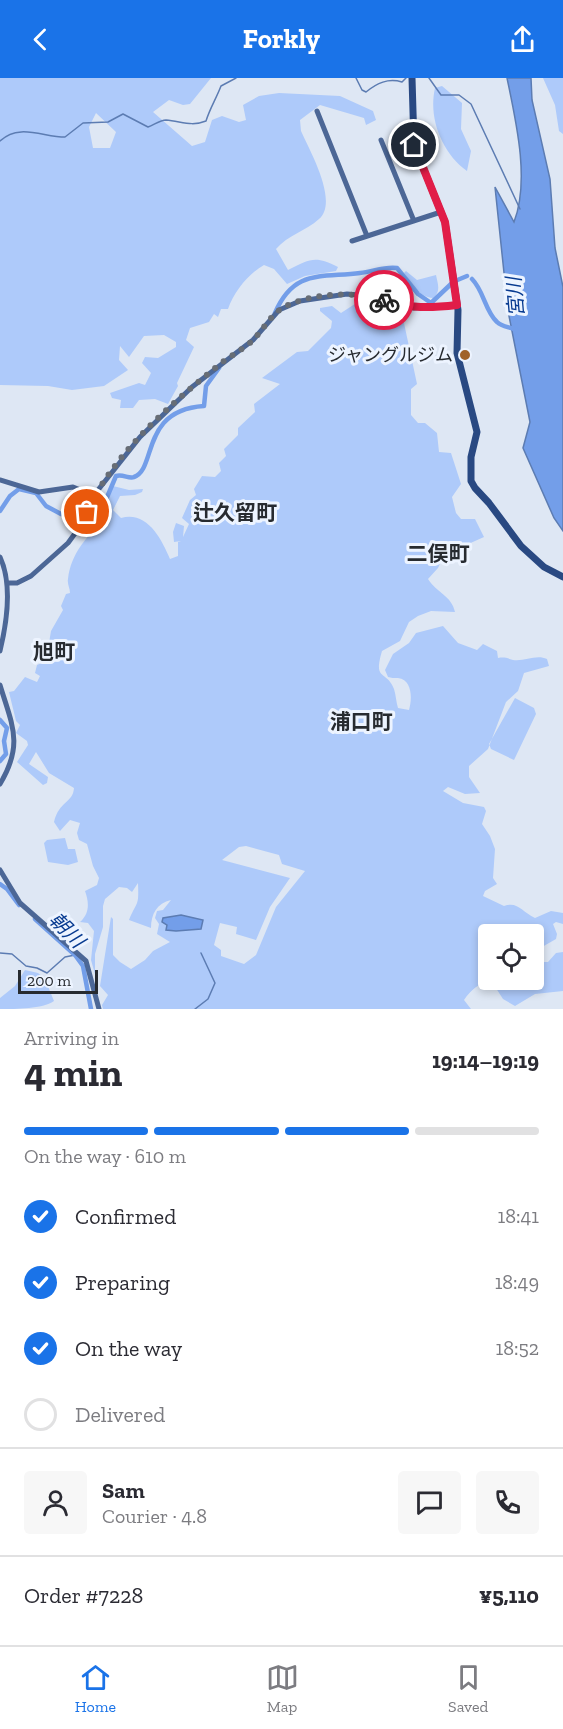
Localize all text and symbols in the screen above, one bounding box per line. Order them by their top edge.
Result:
icon: back [24,23,57,56]
text: Forkly [243,23,320,55]
icon: share [506,23,539,56]
pin [388,119,439,170]
icon: home [397,128,430,161]
courier [354,270,414,330]
water label: 宮川 [501,274,529,318]
icon: bike [368,284,401,317]
place label: ジャングルジム [328,344,453,366]
marker: ジャングルジム [458,348,472,362]
pin [61,486,112,537]
icon: bag [70,495,103,528]
district label: 辻久留町 [193,500,277,525]
district label: 二俣町 [407,541,470,566]
district label: 旭町 [33,639,75,664]
district label: 浦口町 [330,709,393,734]
water label: 朝川 [44,907,91,954]
map controls [478,924,544,990]
button: locate [478,924,544,990]
scale bar [18,967,98,995]
text: 200 m [27,971,71,990]
text: Arriving in [24,1026,119,1050]
text: 19:14–19:19 [432,1047,539,1074]
text: 4 min [24,1049,122,1096]
text: On the way · 610 m [24,1144,186,1168]
icon: check [24,1200,57,1233]
text: Confirmed [75,1203,176,1230]
text: 18:41 [498,1204,539,1228]
icon: check [24,1266,57,1299]
text: Preparing [75,1269,170,1296]
text: 18:49 [495,1270,539,1294]
icon: check [24,1332,57,1365]
text: On the way [75,1335,182,1362]
text: 18:52 [496,1336,539,1360]
text: Delivered [75,1401,165,1428]
button: person [24,1471,87,1534]
button: chat [398,1471,461,1534]
button: phone [476,1471,539,1534]
text: Sam [102,1477,145,1504]
text: Courier · 4.8 [102,1504,207,1528]
text: Order #7228 [24,1582,143,1609]
text: ¥5,110 [479,1582,539,1609]
tab: Home [75,1661,116,1716]
tab: Map [266,1661,299,1716]
tab: Saved [448,1661,488,1716]

